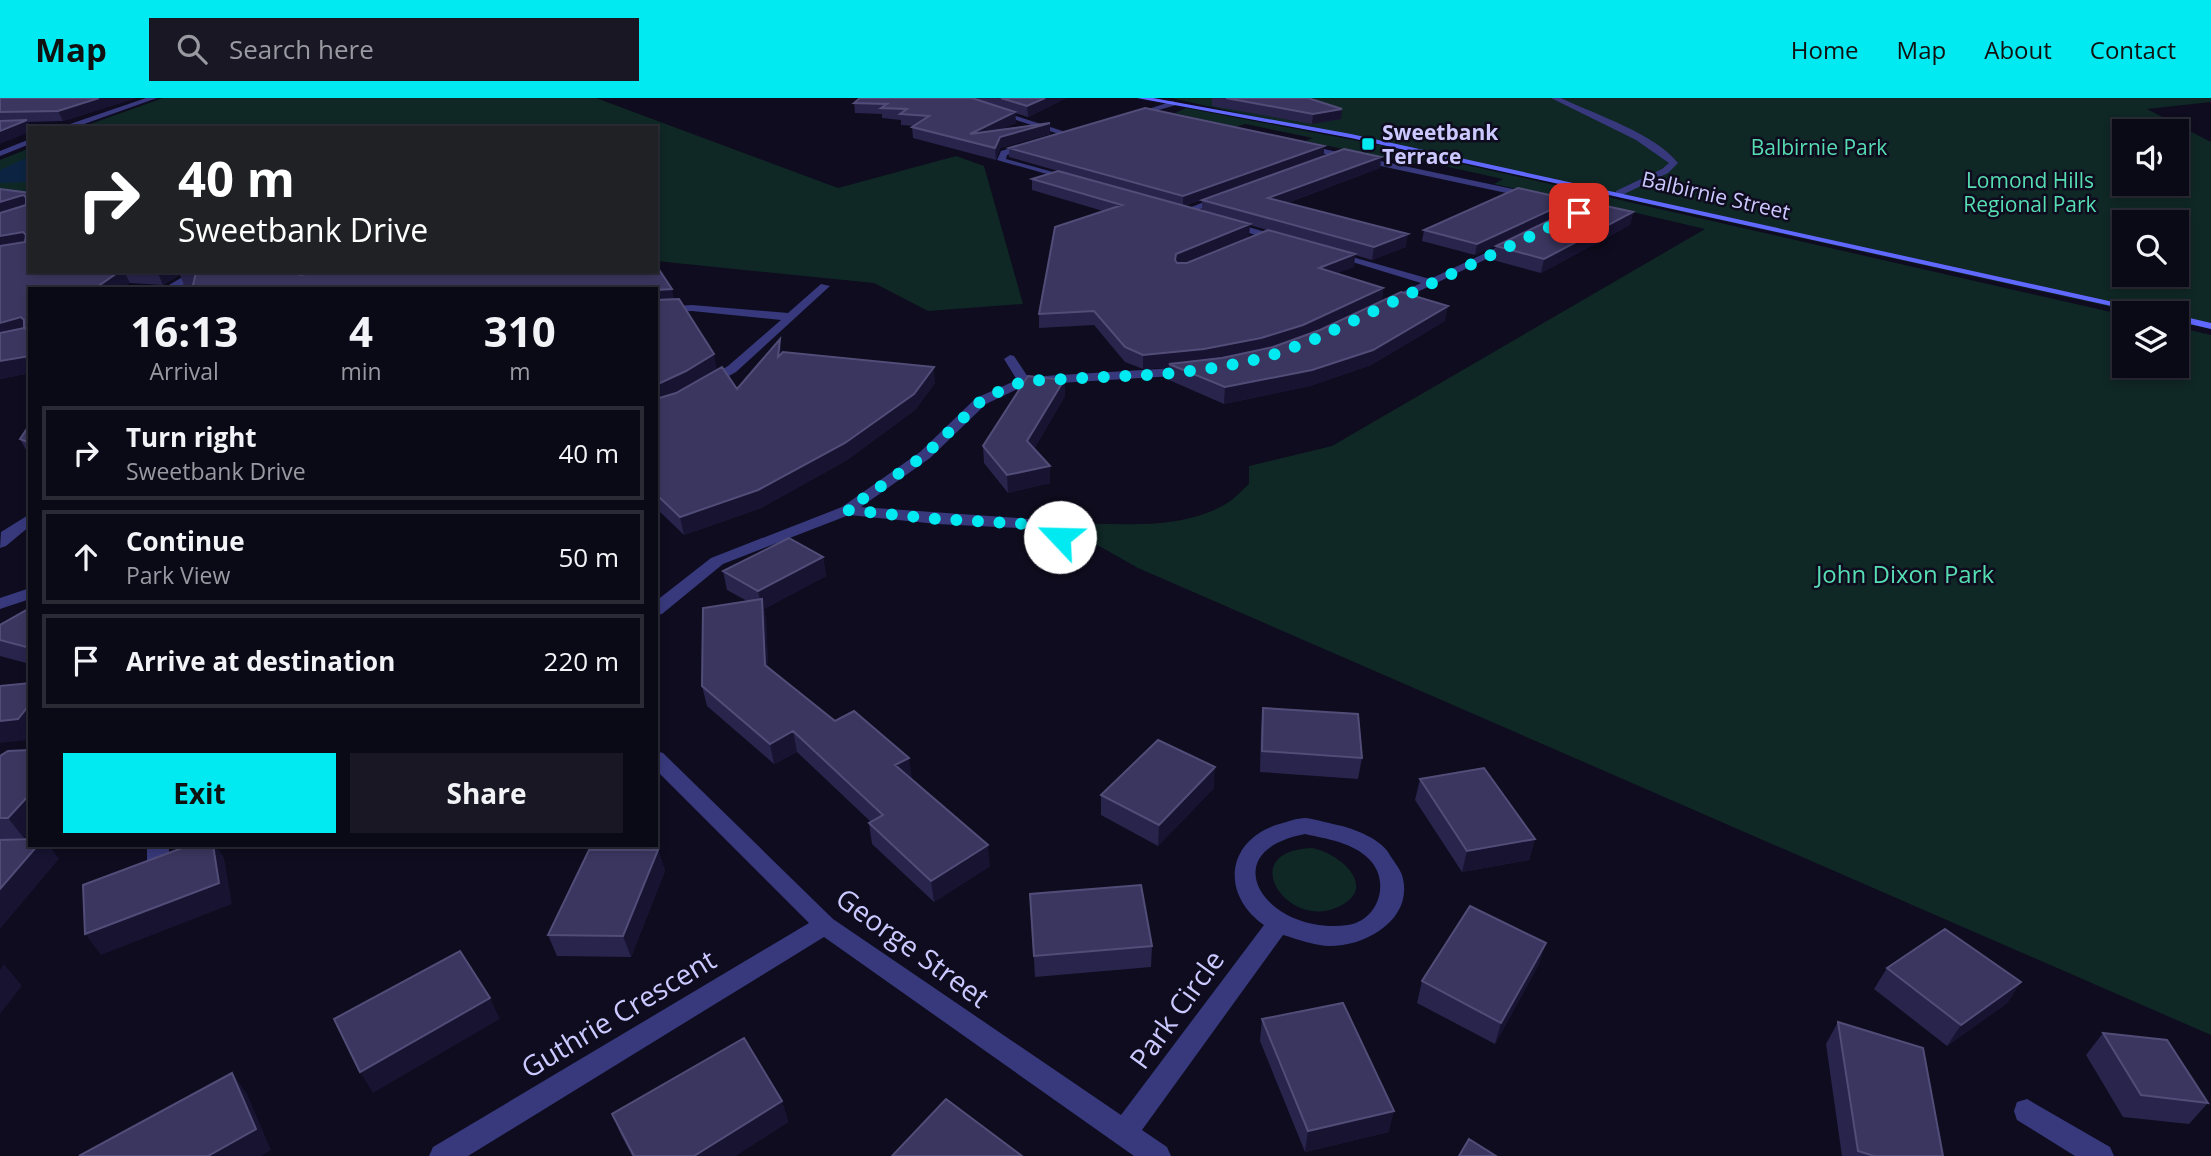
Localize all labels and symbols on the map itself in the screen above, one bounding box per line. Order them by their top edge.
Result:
place label: Sweetbank Terrace [1382,118,1499,170]
park label: Balbirnie Park [1751,133,1887,161]
marker: Sweetbank Terrace [1360,136,1376,152]
street label: Balbirnie Street [1639,164,1793,226]
park label: Lomond Hills Regional Park [1963,166,2097,218]
pin [1549,183,1609,243]
position arrow [1023,500,1097,574]
park label: John Dixon Park [1814,557,1994,590]
street label: George Street [829,878,997,1016]
street label: Guthrie Crescent [514,940,722,1086]
street label: Park Circle [1120,942,1232,1076]

